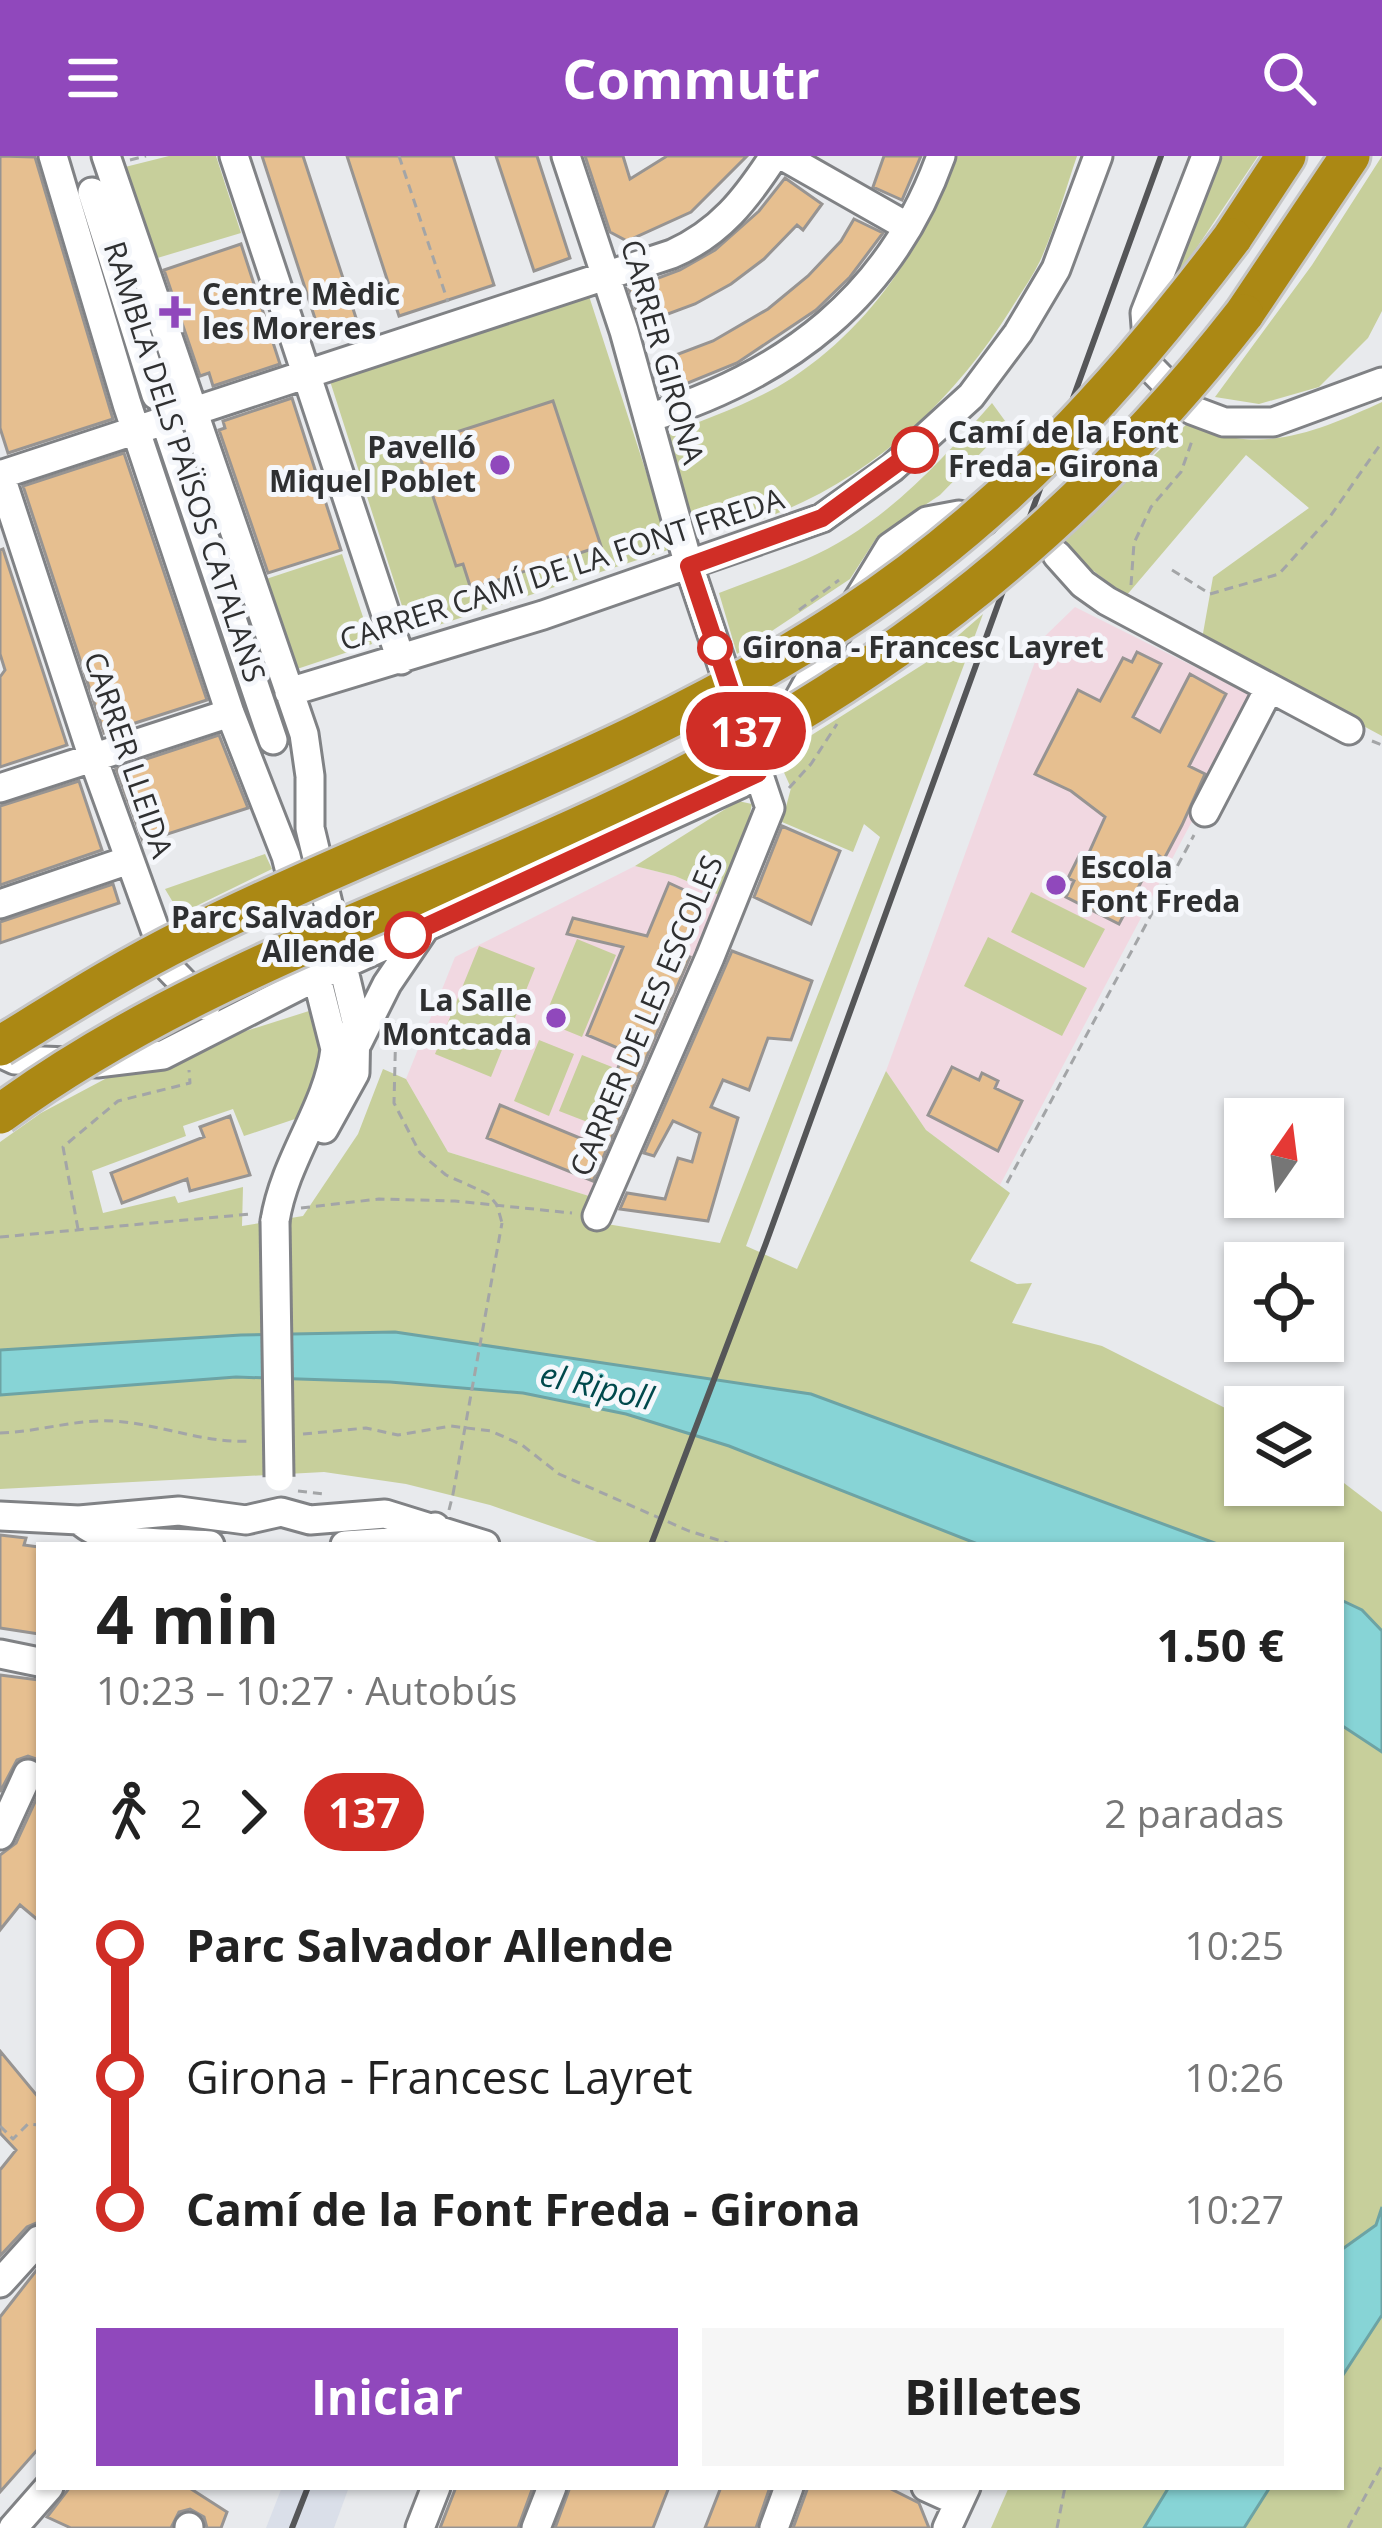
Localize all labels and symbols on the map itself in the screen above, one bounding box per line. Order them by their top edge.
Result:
street label: CARRER GIRONA [612,235,715,469]
street label: RAMBLA DELS PAÏSOS CATALANS [95,236,276,687]
place label: Centre Mèdic les Moreres [202,273,400,348]
marker: Centre Mèdic les Moreres [159,296,191,328]
place label: Camí de la Font Freda - Girona [948,411,1179,486]
place label: Pavelló Miquel Poblet [269,426,476,501]
marker: Camí de la Font Freda - Girona [893,428,937,472]
marker: Pavelló Miquel Poblet [487,452,513,478]
street label: CARRER CAMÍ DE LA FONT FREDA [334,477,789,660]
place label: Girona - Francesc Layret [742,626,1104,667]
marker: Girona - Francesc Layret [699,632,731,664]
street label: CARRER LLEIDA [75,646,184,863]
line badge: 137 [677,692,815,770]
place label: Escola Font Freda [1080,846,1241,921]
street label: CARRER DE LES ESCOLES [559,849,732,1182]
marker: Escola Font Freda [1043,872,1069,898]
place label: Parc Salvador Allende [171,896,375,971]
marker: Parc Salvador Allende [386,913,430,957]
place label: La Salle Montcada [382,979,532,1054]
marker: La Salle Montcada [543,1005,569,1031]
north arrow [1224,1098,1344,1218]
water label: el Ripoll [536,1351,659,1421]

